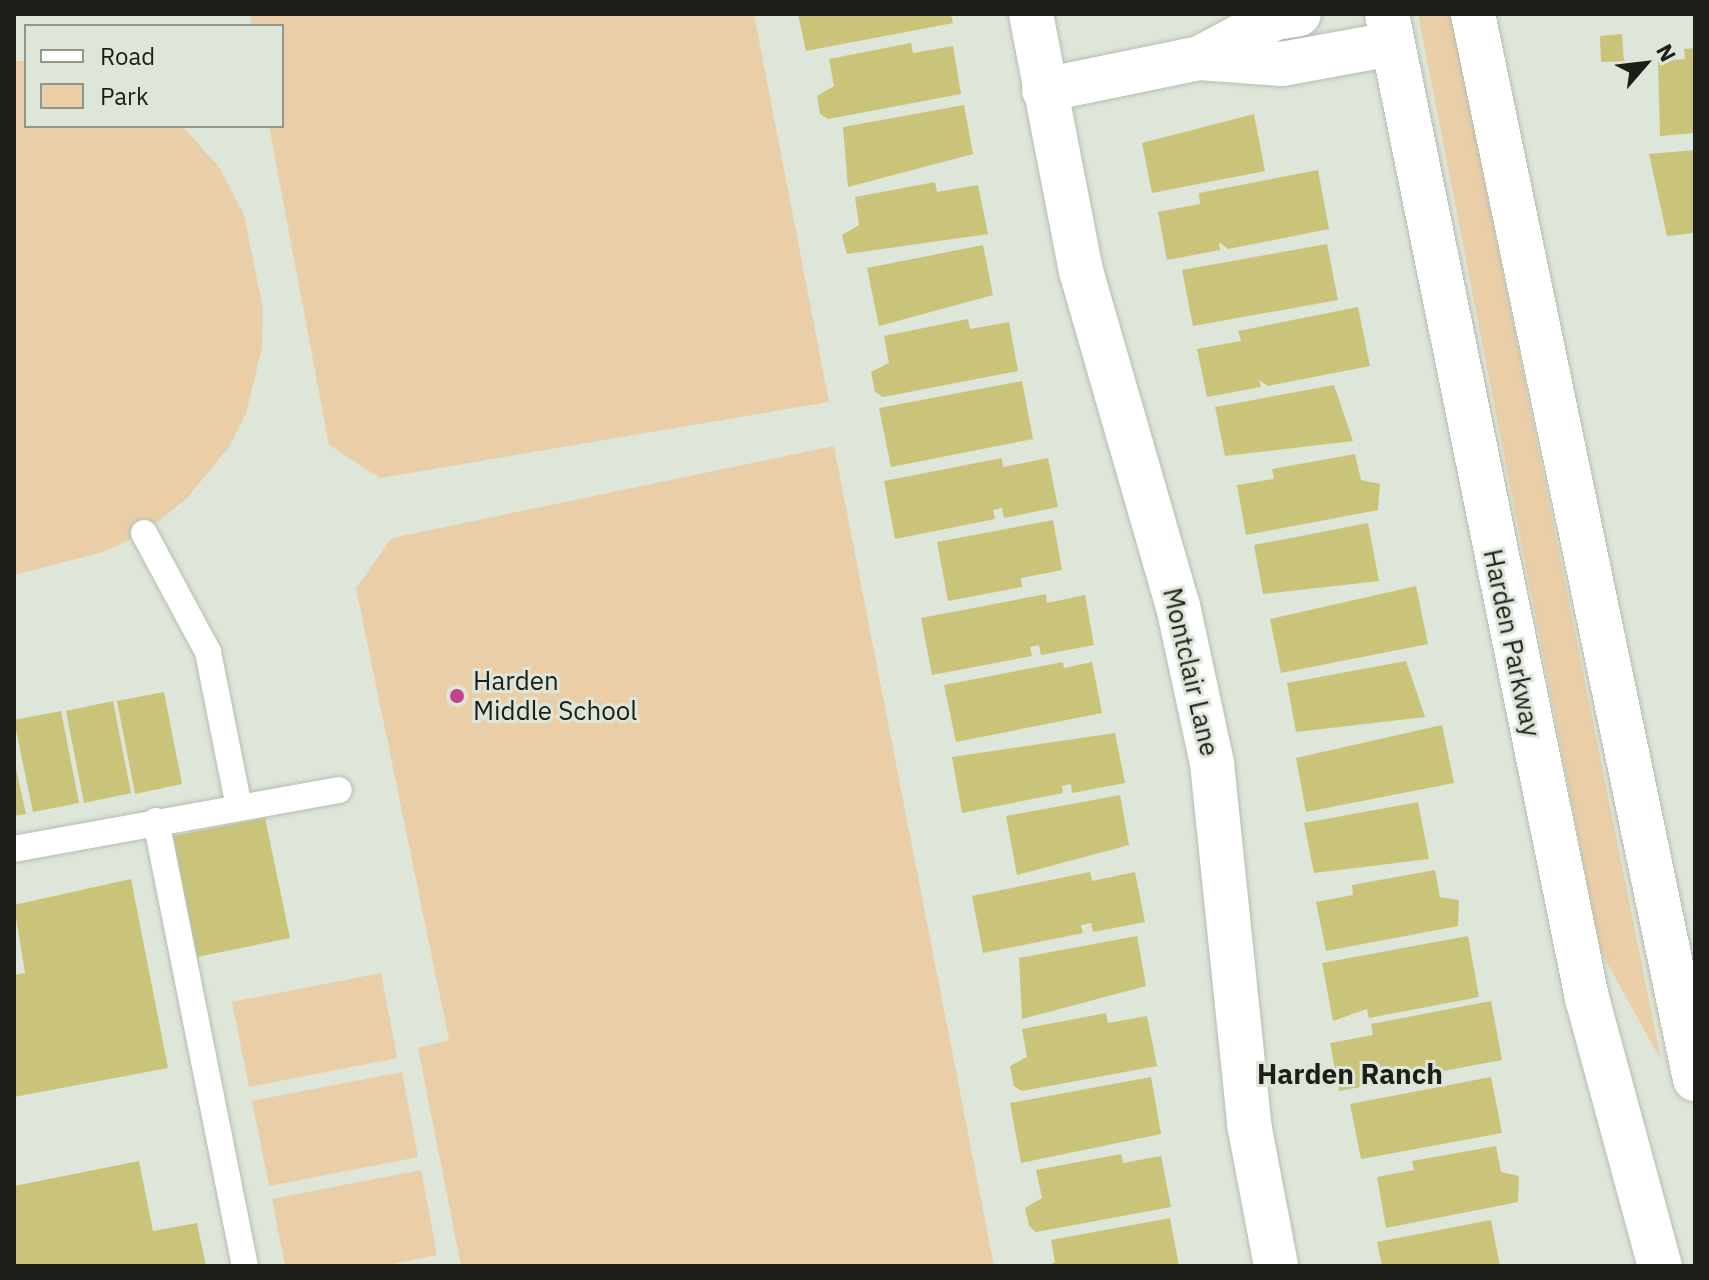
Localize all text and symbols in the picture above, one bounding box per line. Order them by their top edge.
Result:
legend [24,24,284,128]
north arrow [1605,24,1685,104]
text: N [1650,39,1683,66]
text: Road [100,40,155,72]
text: Park [100,80,149,112]
street label: Harden Parkway [1477,546,1547,740]
street label: Montclair Lane [1156,585,1226,759]
place label: Harden Middle School [473,665,637,726]
marker: Harden Middle School [448,687,466,705]
district label: Harden Ranch [1257,1057,1443,1091]

